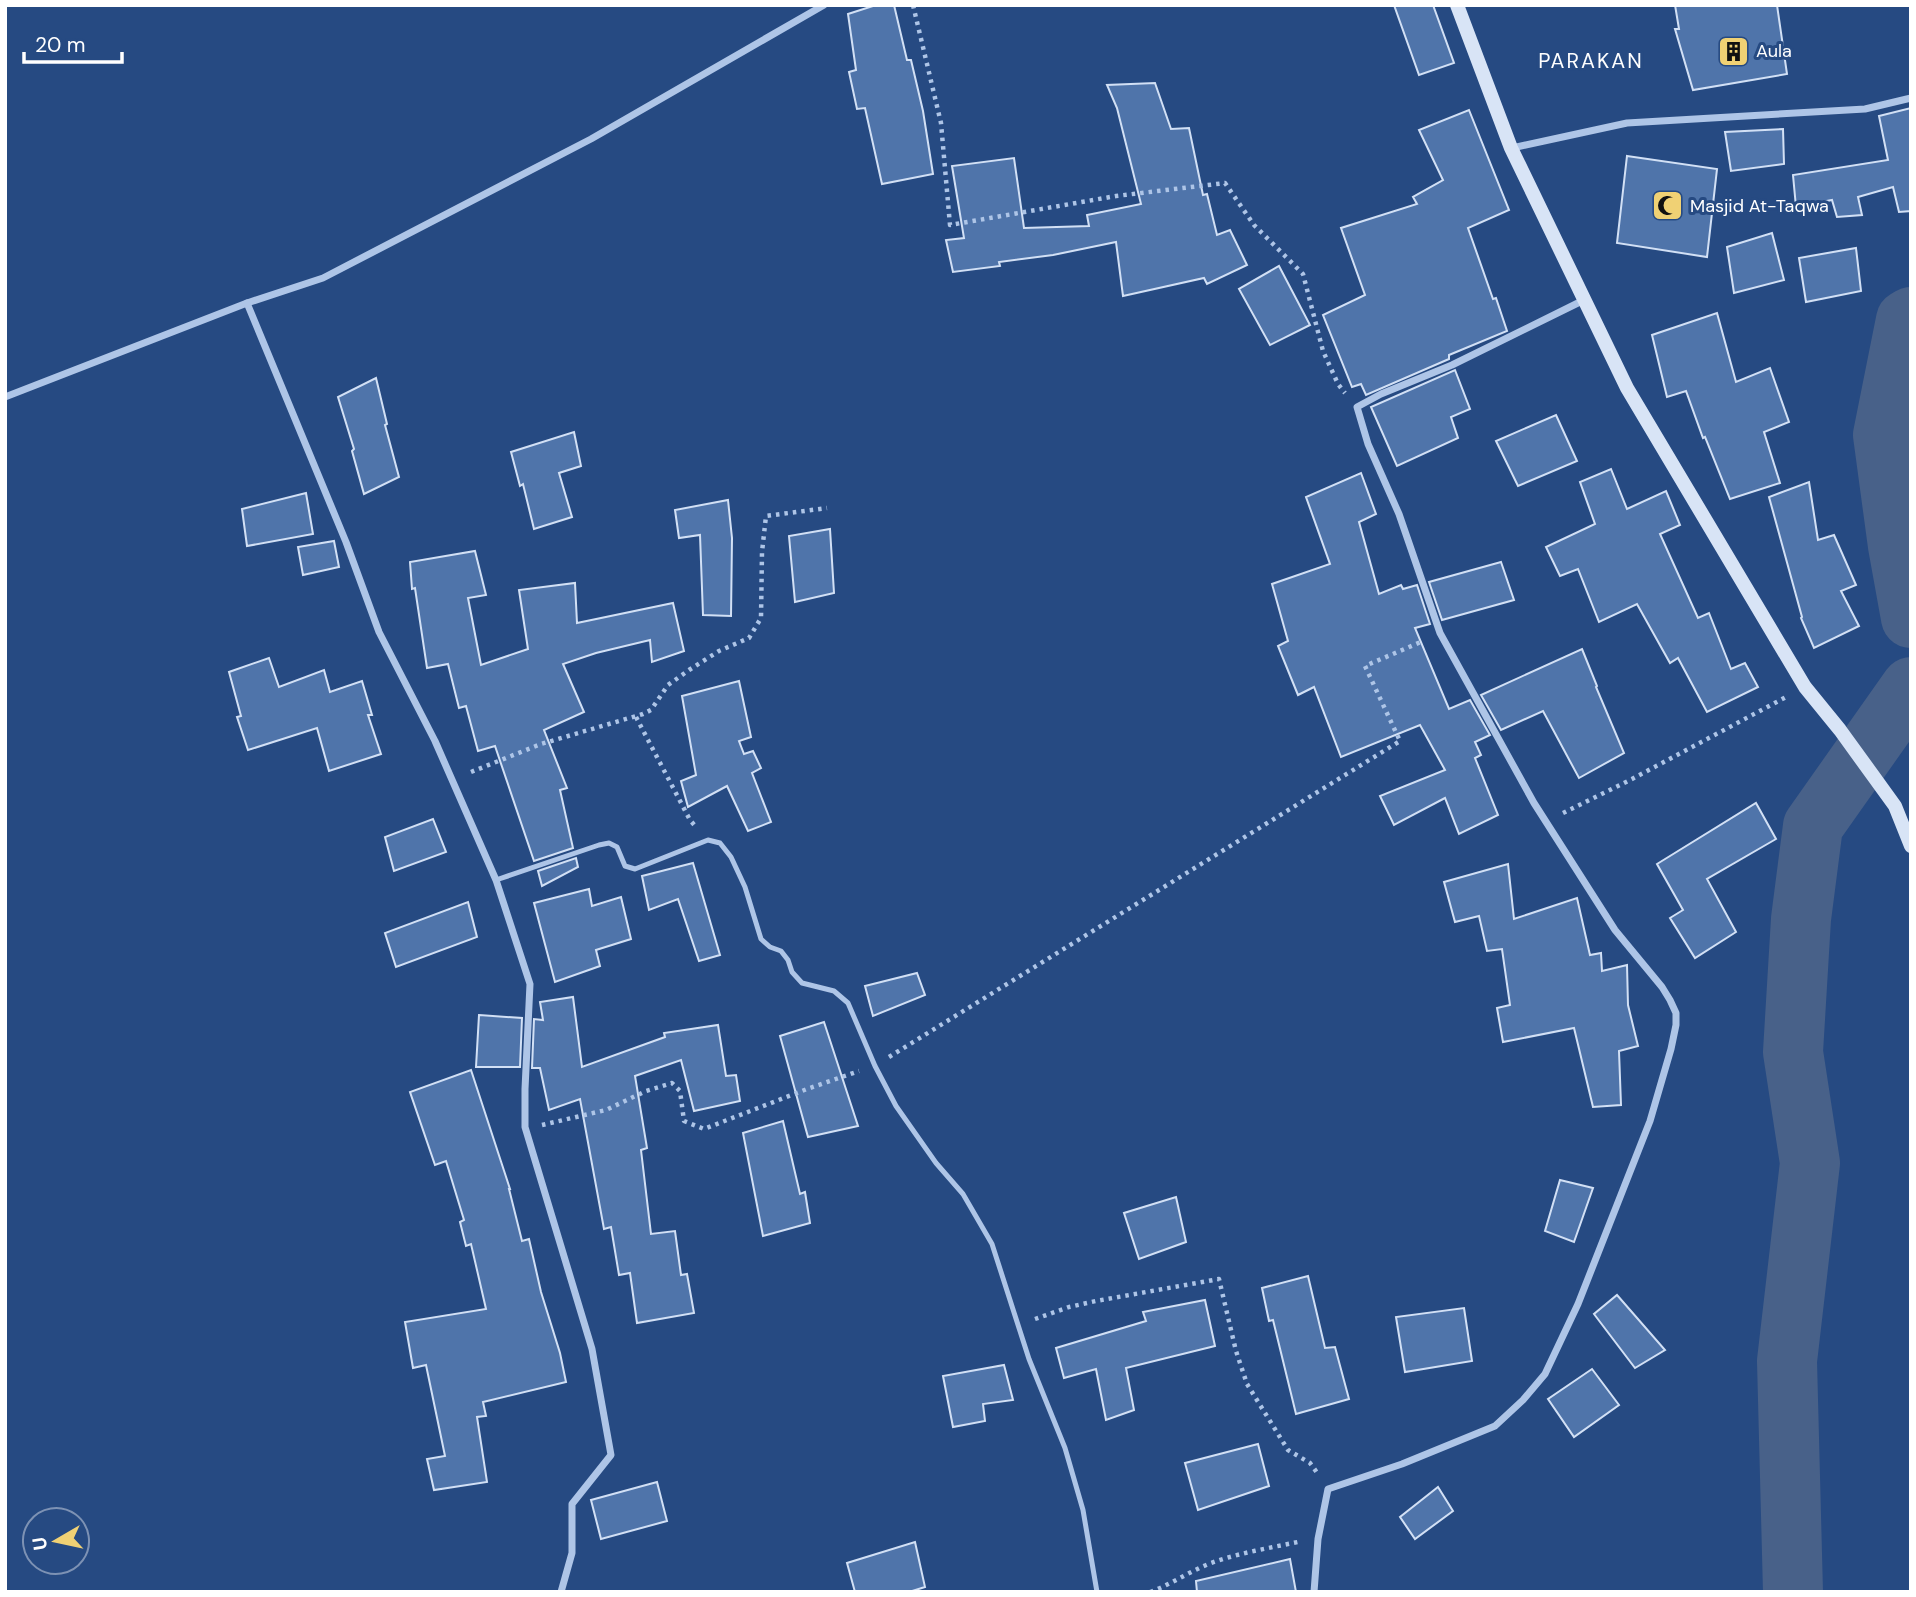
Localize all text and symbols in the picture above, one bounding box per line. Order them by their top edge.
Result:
scale bar [24,21,122,65]
text: 20 m [35,31,86,59]
building icon: Aula [1716,34,1750,68]
place label: Aula [1756,39,1792,63]
district label: PARAKAN [1538,47,1644,75]
mosque icon: Masjid At-Taqwa [1650,189,1684,223]
place label: Masjid At-Taqwa [1690,194,1829,218]
north arrow [21,1506,91,1576]
text: U [26,1535,53,1552]

